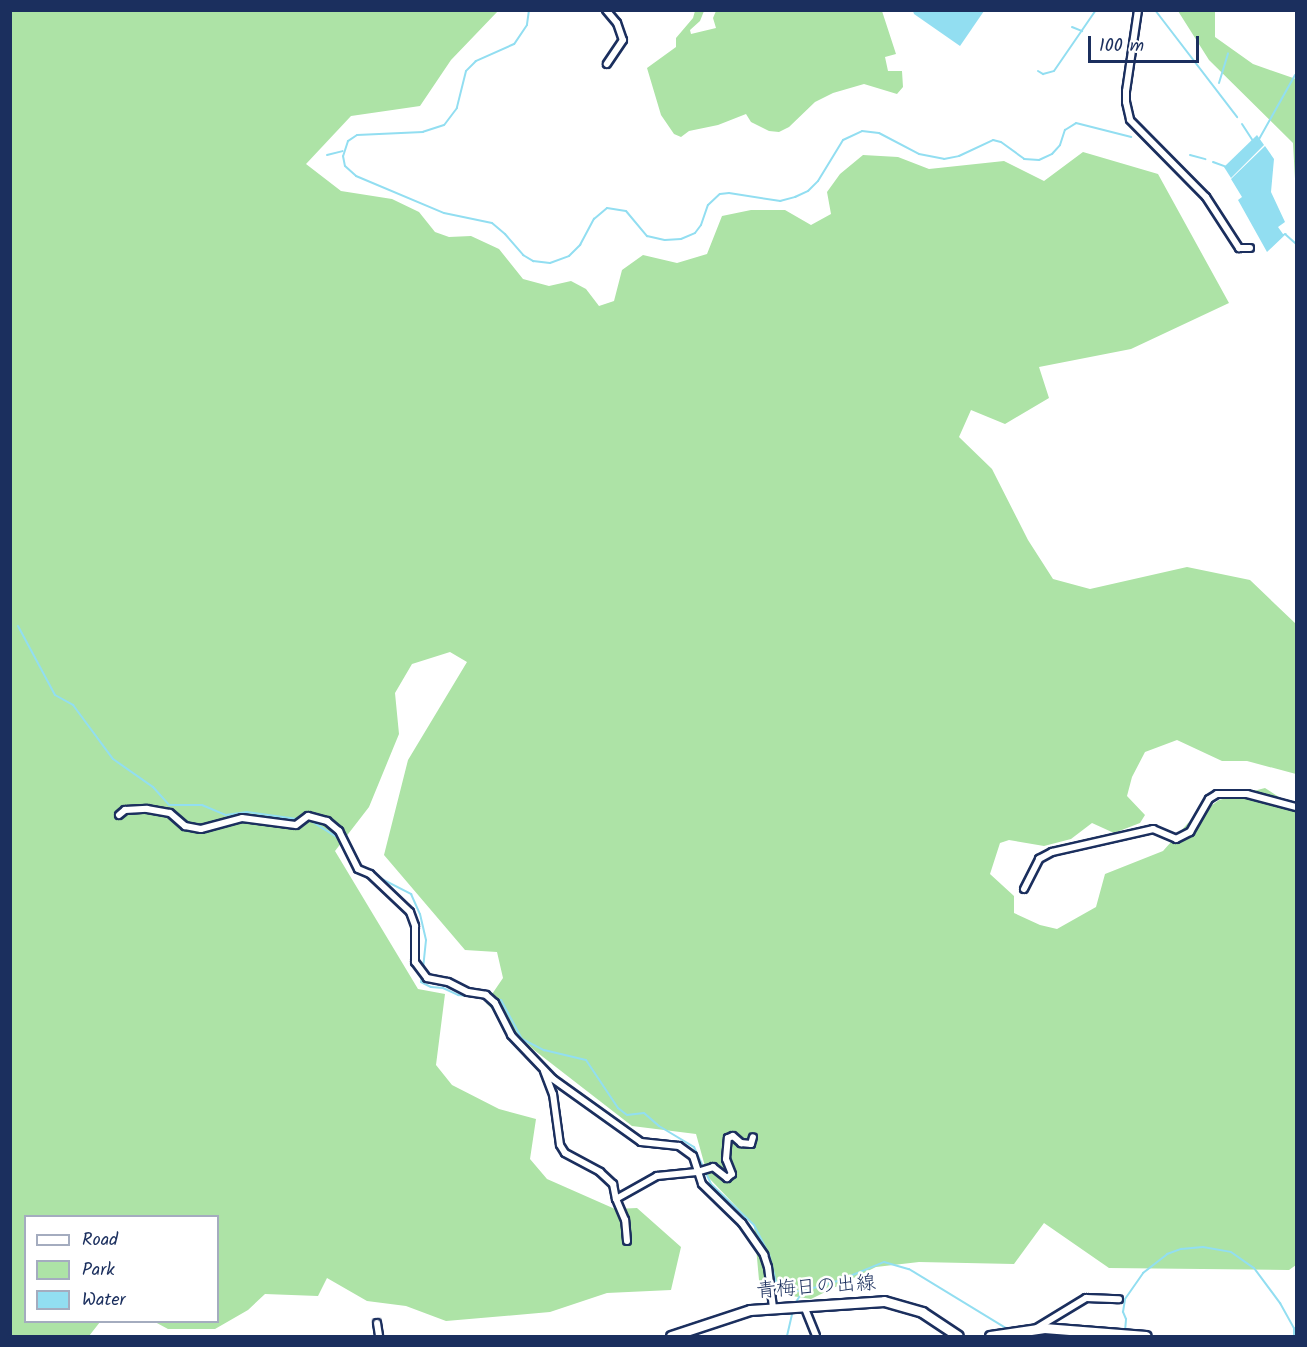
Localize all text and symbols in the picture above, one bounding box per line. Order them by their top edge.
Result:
scale bar [1091,24,1202,62]
text: 100 m [1099,32,1144,61]
legend [24,1215,219,1323]
text: Road [82,1226,118,1255]
text: Park [82,1256,115,1285]
street label: 青梅日の出線 [755,1272,877,1304]
text: Water [82,1286,126,1315]

